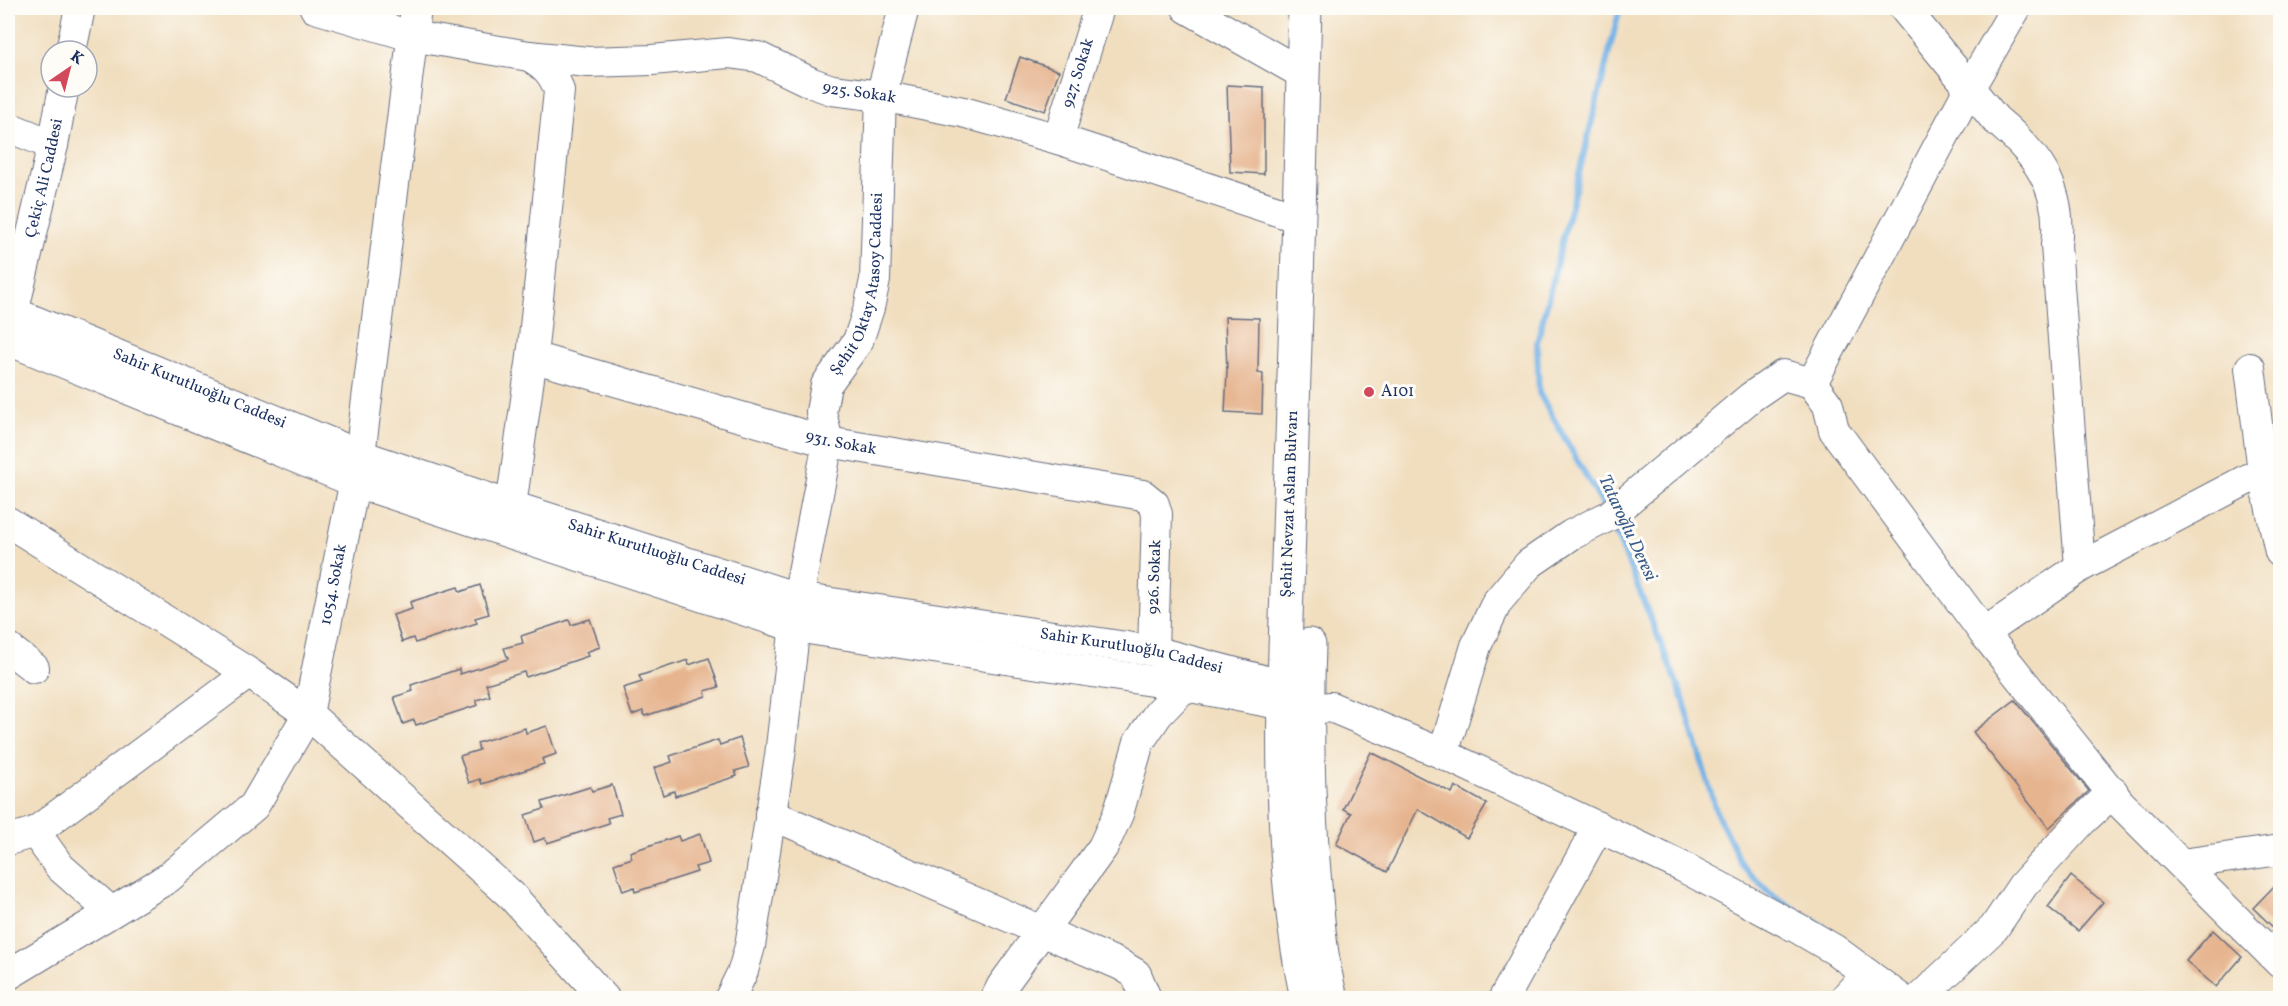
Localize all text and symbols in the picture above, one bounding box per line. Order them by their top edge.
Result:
street label: 927. Sokak [1057,35,1100,111]
north arrow [39,39,99,99]
text: K [65,46,88,71]
street label: 925. Sokak [819,76,898,110]
street label: Çekiç Ali Caddesi [20,116,69,240]
street label: Şehit Oktay Atasoy Caddesi [825,192,889,380]
street label: Sahir Kurutluoğlu Caddesi [109,343,290,434]
place label: A101 [1381,381,1414,403]
marker: A101 [1362,385,1376,399]
street label: Şehit Nevzat Aslan Bulvarı [1276,410,1304,598]
street label: 931. Sokak [803,425,878,461]
water label: Tataroğlu Deresi [1592,471,1663,586]
street label: Sahir Kurutluoğlu Caddesi [565,514,749,592]
street label: 926. Sokak [1143,539,1167,615]
street label: 1054. Sokak [315,542,353,627]
street label: Sahir Kurutluoğlu Caddesi [1038,623,1225,680]

